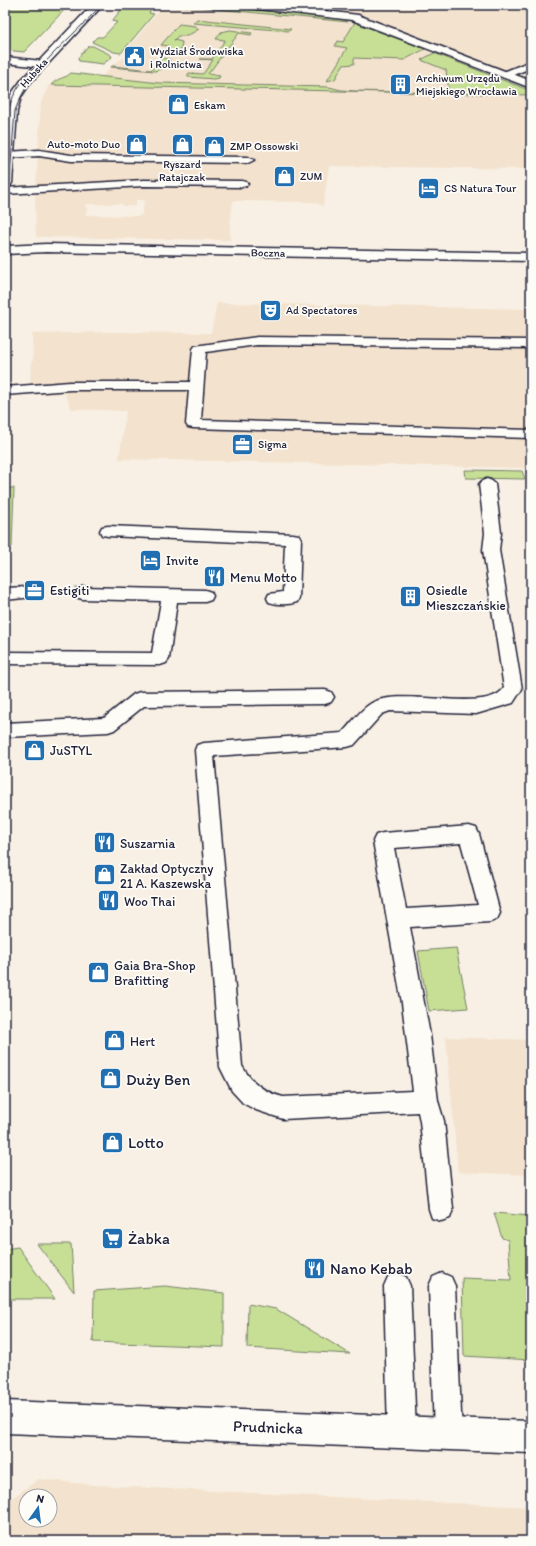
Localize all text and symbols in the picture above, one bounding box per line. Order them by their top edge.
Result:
public building icon: Wydział Środowiska i Rolnictwa [122,44,148,70]
place label: Wydział Środowiska i Rolnictwa [150,45,244,71]
street label: Hubska [17,55,51,91]
building icon: Archiwum Urzędu Miejskiego Wrocławia [388,71,414,97]
place label: Archiwum Urzędu Miejskiego Wrocławia [416,72,517,98]
shop icon: Eskam [166,92,192,118]
place label: Eskam [194,99,226,112]
shop icon: Auto-moto Duo [123,131,149,157]
shop icon: Ryszard Ratajczak [169,131,195,157]
shop icon: ZMP Ossowski [201,133,227,159]
place label: Auto-moto Duo [47,138,120,151]
place label: ZMP Ossowski [230,140,298,153]
place label: Ryszard Ratajczak [159,158,205,184]
shop icon: ZUM [271,163,297,189]
place label: ZUM [300,170,323,183]
hotel icon: CS Natura Tour [415,175,441,201]
place label: CS Natura Tour [444,182,517,195]
street label: Boczna [251,246,286,260]
theatre icon: Ad Spectatores [257,297,283,323]
place label: Ad Spectatores [286,304,357,317]
office icon: Sigma [229,431,255,457]
place label: Sigma [258,438,287,451]
hotel icon: Invite [138,547,164,573]
place label: Invite [166,553,199,568]
restaurant icon: Menu Motto [202,564,228,590]
place label: Menu Motto [230,570,297,585]
office icon: Estigiti [22,577,48,603]
place label: Estigiti [50,583,89,598]
place label: Osiedle Mieszczańskie [426,583,506,613]
building icon: Osiedle Mieszczańskie [398,584,424,610]
shop icon: JuSTYL [22,737,48,763]
place label: JuSTYL [50,743,92,758]
restaurant icon: Suszarnia [92,830,118,856]
place label: Suszarnia [120,836,175,851]
place label: Zakład Optyczny 21 A. Kaszewska [120,861,213,891]
shop icon: Zakład Optyczny 21 A. Kaszewska [91,862,117,888]
restaurant icon: Woo Thai [95,888,121,914]
place label: Woo Thai [124,894,175,909]
place label: Gaia Bra-Shop Brafitting [114,958,196,988]
shop icon: Gaia Bra-Shop Brafitting [86,959,112,985]
shop icon: Hert [102,1028,128,1054]
place label: Hert [130,1034,155,1049]
shop icon: Duży Ben [98,1066,124,1092]
place label: Duży Ben [126,1070,191,1089]
shop icon: Lotto [99,1129,125,1155]
place label: Lotto [128,1133,164,1152]
supermarket icon: Żabka [99,1225,125,1251]
place label: Żabka [128,1229,170,1248]
restaurant icon: Nano Kebab [302,1255,328,1281]
place label: Nano Kebab [330,1259,413,1278]
street label: Prudnicka [233,1416,304,1438]
north arrow [18,1488,58,1528]
text: N [35,1492,45,1506]

